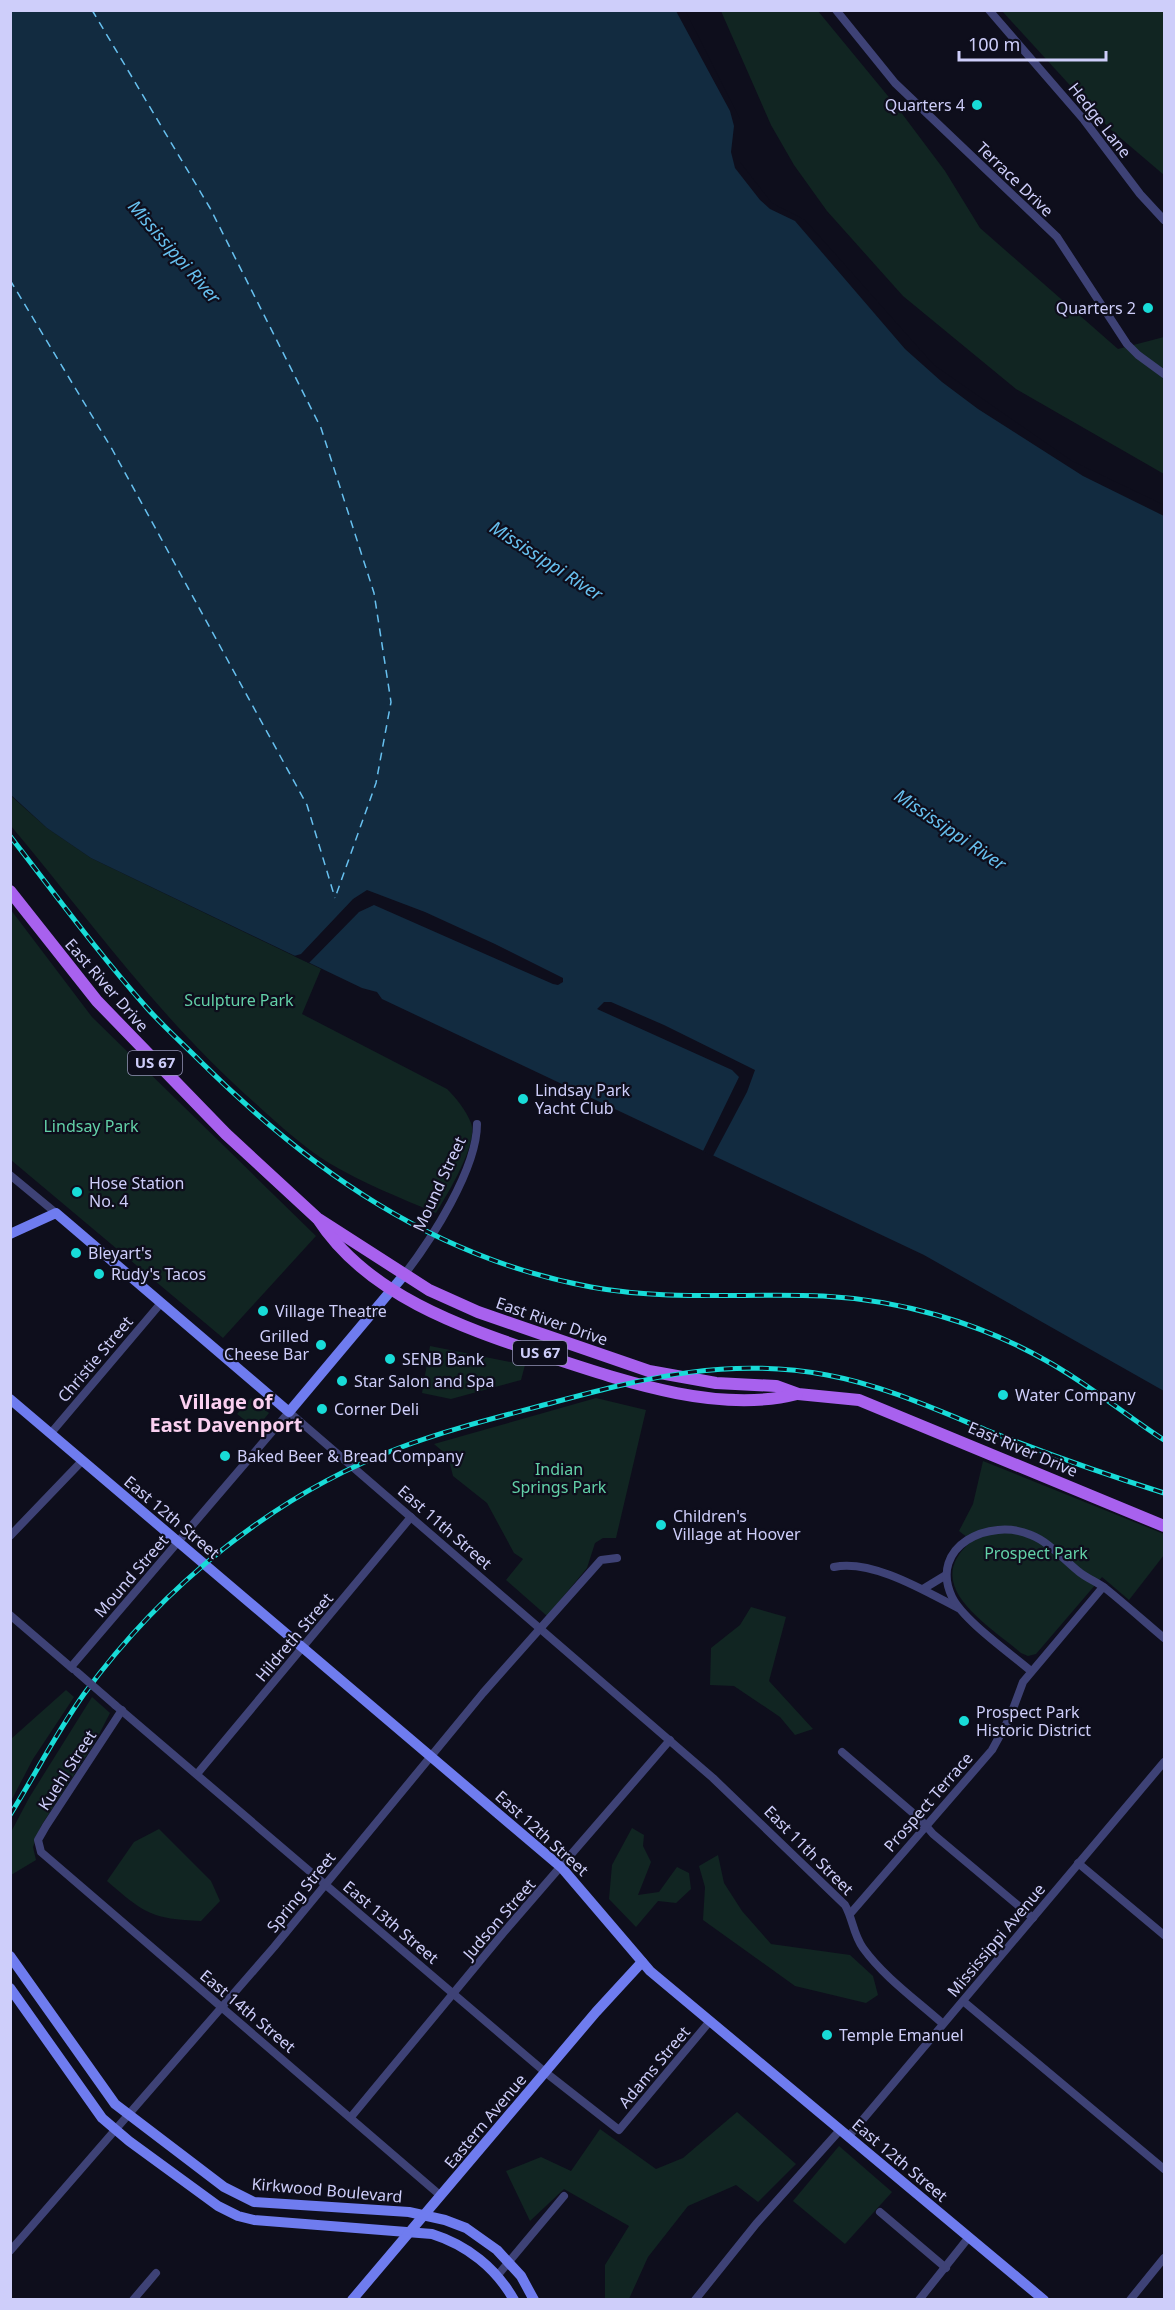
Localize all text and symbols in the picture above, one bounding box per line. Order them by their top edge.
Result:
scale bar [959,24,1106,62]
text: 100 m [968,32,1020,56]
street label: Hedge Lane [1064,78,1136,162]
place label: Quarters 4 [885,94,965,116]
marker: Quarters 4 [970,98,984,112]
street label: Terrace Drive [972,137,1058,221]
water label: Mississippi River [123,194,227,309]
place label: Quarters 2 [1056,297,1136,319]
marker: Quarters 2 [1141,301,1155,315]
water label: Mississippi River [486,515,608,606]
water label: Mississippi River [890,783,1012,876]
street label: East River Drive [60,934,154,1036]
park label: Sculpture Park [184,989,294,1011]
road number: US 67 [128,1051,182,1075]
place label: Lindsay Park Yacht Club [535,1079,630,1119]
marker: Lindsay Park Yacht Club [516,1092,530,1106]
park label: Lindsay Park [43,1115,139,1137]
street label: Mound Street [407,1133,471,1235]
place label: Hose Station No. 4 [89,1172,184,1212]
marker: Hose Station No. 4 [70,1185,84,1199]
place label: Bleyart's [88,1242,152,1264]
marker: Bleyart's [69,1246,83,1260]
place label: Rudy's Tacos [111,1263,206,1285]
marker: Rudy's Tacos [92,1267,106,1281]
street label: East River Drive [493,1292,611,1350]
place label: Village Theatre [275,1300,387,1322]
marker: Village Theatre [256,1304,270,1318]
street label: Christie Street [52,1311,138,1407]
place label: Grilled Cheese Bar [224,1325,309,1365]
marker: Grilled Cheese Bar [314,1338,328,1352]
road number: US 67 [513,1341,567,1365]
place label: SENB Bank [402,1348,485,1370]
marker: SENB Bank [383,1352,397,1366]
place label: Star Salon and Spa [354,1370,494,1392]
marker: Star Salon and Spa [335,1374,349,1388]
place label: Water Company [1015,1384,1137,1406]
district label: Village of East Davenport [150,1388,303,1438]
marker: Water Company [996,1388,1010,1402]
place label: Corner Deli [334,1398,419,1420]
marker: Corner Deli [315,1402,329,1416]
street label: East River Drive [965,1416,1081,1482]
place label: Baked Beer & Bread Company [237,1445,464,1467]
marker: Baked Beer & Bread Company [218,1449,232,1463]
park label: Indian Springs Park [512,1458,607,1498]
street label: East 12th Street [120,1471,225,1564]
street label: East 11th Street [393,1480,497,1574]
place label: Children's Village at Hoover [673,1505,801,1545]
marker: Children's Village at Hoover [654,1518,668,1532]
street label: Mound Street [89,1530,173,1622]
park label: Prospect Park [984,1542,1088,1564]
street label: Hildreth Street [250,1588,338,1686]
place label: Prospect Park Historic District [976,1701,1091,1741]
marker: Prospect Park Historic District [957,1714,971,1728]
street label: Kuehl Street [33,1725,101,1814]
street label: Prospect Terrace [879,1748,977,1856]
street label: East 12th Street [491,1785,593,1881]
street label: East 11th Street [759,1800,859,1900]
street label: Spring Street [262,1847,341,1937]
street label: Judson Street [457,1874,540,1966]
street label: East 13th Street [339,1876,444,1969]
street label: Mississippi Avenue [942,1879,1050,2001]
street label: East 14th Street [196,1965,301,2058]
street label: Adams Street [613,2021,695,2113]
place label: Temple Emanuel [839,2024,964,2046]
marker: Temple Emanuel [820,2028,834,2042]
street label: Eastern Avenue [439,2069,531,2173]
street label: East 12th Street [848,2114,953,2207]
street label: Kirkwood Boulevard [251,2172,403,2208]

